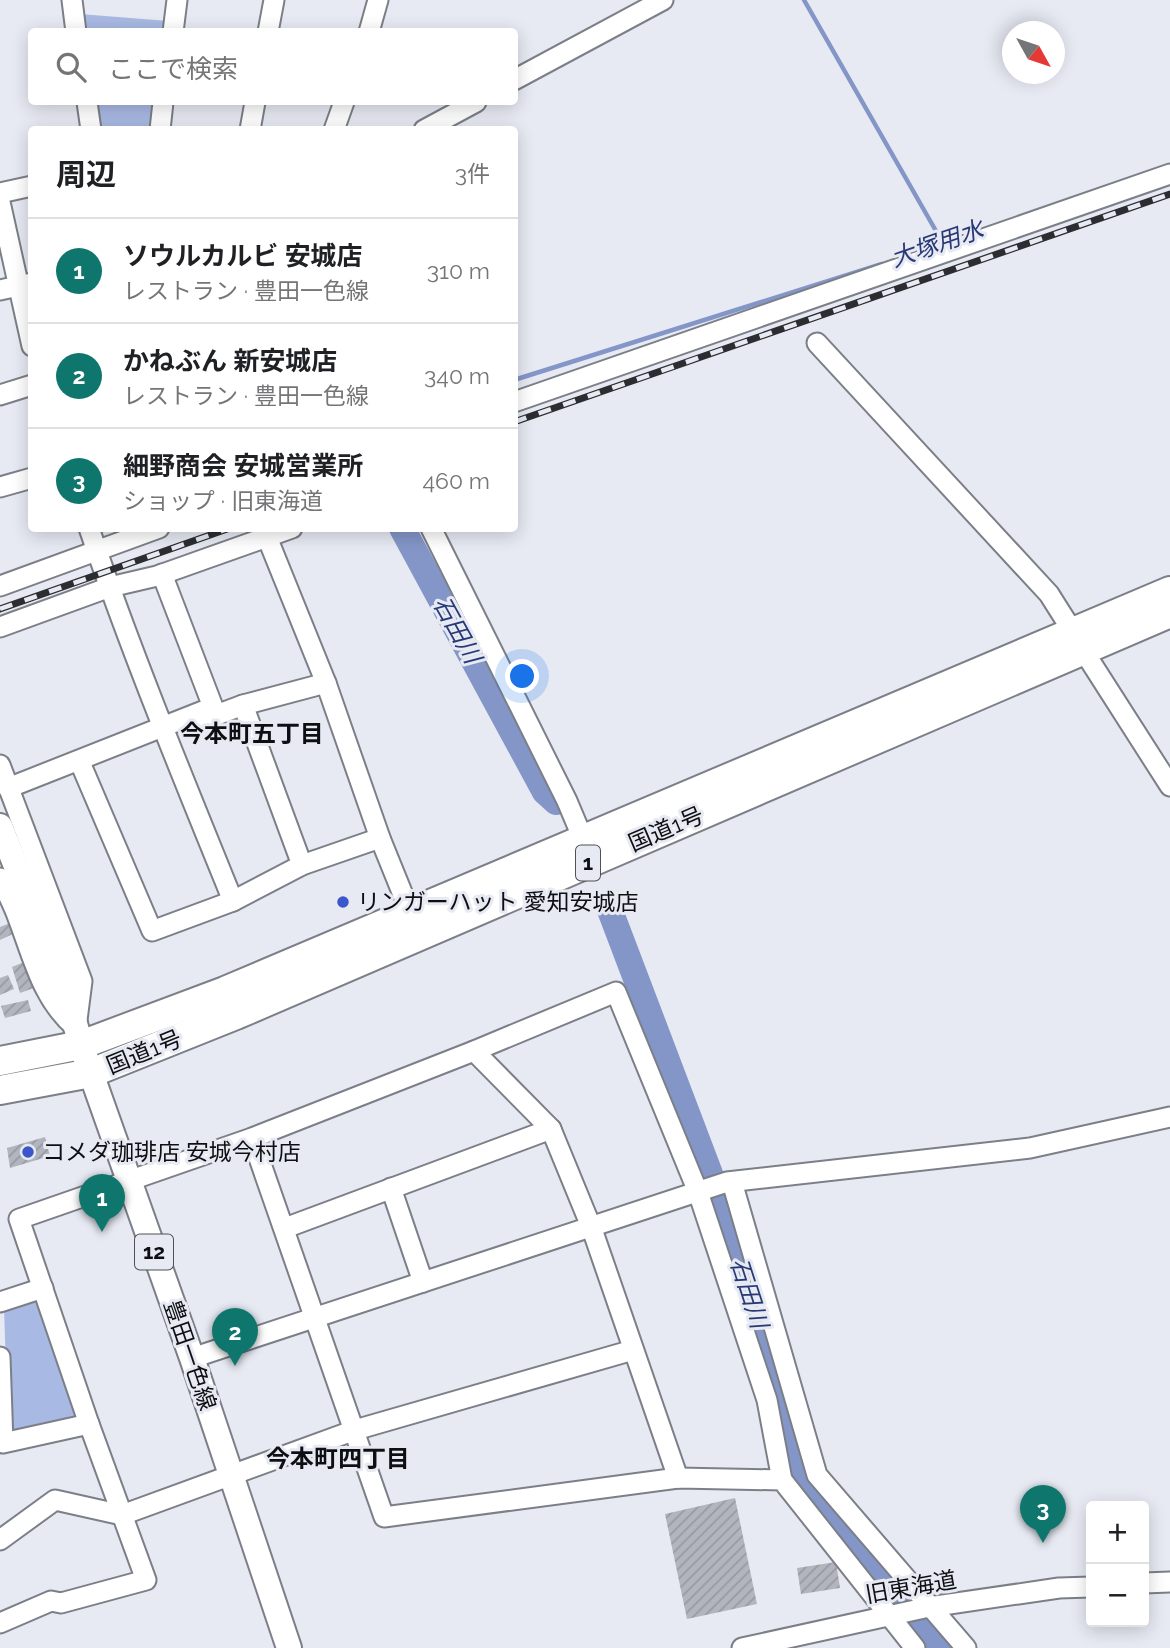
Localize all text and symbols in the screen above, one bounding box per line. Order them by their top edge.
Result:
north arrow [1002,21,1065,84]
search box [28,28,518,105]
icon: search [52,48,90,86]
text: ここで検索 [108,54,238,84]
text: 周辺 [56,157,116,192]
text: 3件 [455,160,490,187]
water label: 大塚用水 [887,213,990,273]
text: ソウルカルビ 安城店 [123,241,362,271]
text: 1 [73,257,85,284]
text: 310 m [427,257,490,284]
text: レストラン · 豊田一色線 [123,277,369,304]
text: かねぶん 新安城店 [123,346,337,376]
text: 2 [73,362,85,389]
text: 340 m [424,362,490,389]
text: レストラン · 豊田一色線 [123,382,369,409]
text: 細野商会 安城営業所 [123,451,363,481]
text: 3 [73,467,85,494]
text: 460 m [422,467,490,494]
text: ショップ · 旧東海道 [123,487,323,514]
water label: 石田川 [427,591,489,671]
your location [505,659,539,693]
district label: 今本町五丁目 [180,719,324,748]
street label: 国道1号 [624,801,707,856]
road number: 1 [576,846,600,880]
place label: リンガーハット 愛知安城店 [357,888,638,915]
marker: リンガーハット 愛知安城店 [335,894,351,910]
street label: 国道1号 [102,1024,185,1079]
place label: コメダ珈琲店 安城今村店 [42,1138,301,1165]
marker: コメダ珈琲店 安城今村店 [20,1144,36,1160]
pin: 1 [79,1174,125,1232]
road number: 12 [135,1234,173,1270]
water label: 石田川 [725,1254,775,1334]
street label: 豊田一色線 [159,1296,222,1414]
pin: 2 [212,1308,258,1366]
district label: 今本町四丁目 [266,1444,410,1473]
pin: 3 [1020,1485,1066,1543]
map controls [1086,1501,1149,1627]
button: + [1086,1501,1149,1564]
button: − [1086,1564,1149,1627]
street label: 旧東海道 [863,1565,959,1608]

